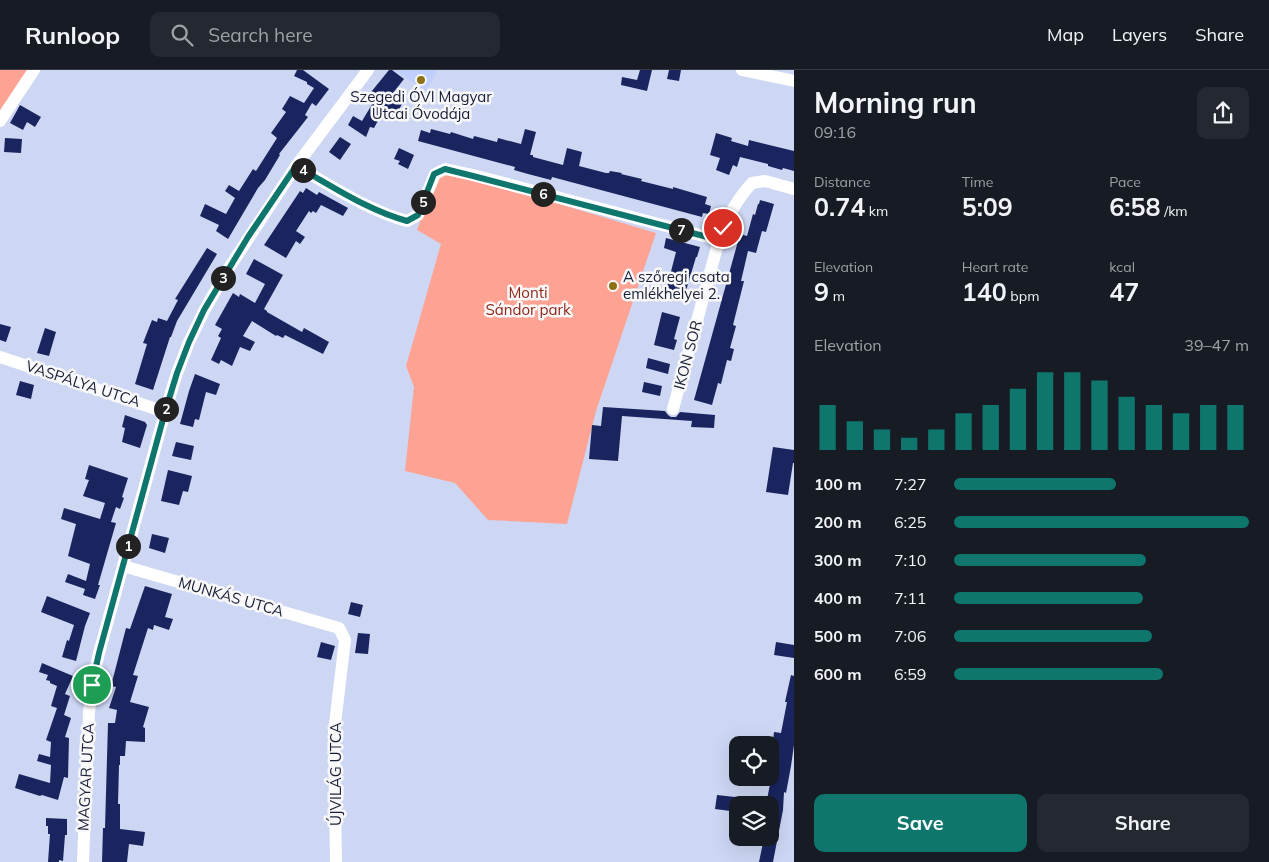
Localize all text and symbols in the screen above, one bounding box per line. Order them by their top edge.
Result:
search box [150,12,500,57]
text: Runloop [25,20,120,50]
icon: search [168,21,196,49]
text: Search here [208,23,313,47]
text: Map [1047,23,1084,46]
text: Layers [1112,23,1167,46]
text: Share [1195,23,1244,46]
marker: Szegedi ÓVI Magyar Utcai Óvodája [415,74,427,86]
text: Morning run [814,85,977,120]
place label: Szegedi ÓVI Magyar Utcai Óvodája [350,87,492,123]
button: share [1197,87,1249,139]
text: 09:16 [814,122,856,142]
pin: 4 [290,158,316,182]
text: 4 [299,161,308,179]
text: Distance [814,173,871,191]
text: Time [962,173,993,191]
text: Pace [1109,173,1141,191]
pin: 6 [530,182,556,206]
text: 6 [539,185,548,203]
pin: 5 [410,190,436,214]
text: 0.74 [814,191,865,222]
text: 5:09 [962,191,1013,222]
text: 6:58 [1109,191,1161,222]
text: 5 [419,193,428,211]
text: km [865,202,888,220]
text: /km [1161,202,1188,220]
pin [702,207,744,249]
icon: check [709,214,737,242]
pin: 7 [668,218,694,242]
text: 7 [677,221,686,239]
text: Elevation [814,258,873,276]
text: Heart rate [962,258,1028,276]
text: kcal [1109,258,1135,276]
pin: 3 [210,266,236,290]
place label: A szőregi csata emlékhelyei 2. [623,267,730,303]
text: 3 [219,269,228,287]
text: 9 [814,276,829,307]
text: 140 [962,276,1007,307]
text: 47 [1109,276,1139,307]
marker: A szőregi csata emlékhelyei 2. [607,280,619,292]
park label: Monti Sándor park [485,283,571,319]
text: m [829,287,845,305]
text: bpm [1007,287,1039,305]
street label: IKON SOR [669,318,706,392]
text: Elevation [814,335,882,355]
text: 39–47 m [1184,335,1249,355]
street label: VASPÁLYA UTCA [23,356,143,411]
pin: 2 [154,396,178,422]
text: 2 [162,400,171,418]
text: 100 m [814,474,862,494]
text: 7:27 [894,474,926,494]
text: 200 m [814,512,862,532]
text: 6:25 [894,512,926,532]
pin: 1 [116,534,140,558]
text: 1 [124,537,133,555]
text: 300 m [814,550,862,570]
text: 7:10 [894,550,926,570]
street label: MUNKÁS UTCA [176,572,286,621]
text: 400 m [814,588,862,608]
text: 7:11 [894,588,926,608]
text: 500 m [814,626,862,646]
text: 7:06 [894,626,926,646]
pin [71,664,113,706]
text: 600 m [814,664,862,684]
text: 6:59 [894,664,926,684]
icon: arrive [78,671,106,699]
street label: MAGYAR UTCA [73,722,98,832]
street label: ÚJVILÁG UTCA [326,722,345,826]
map controls [729,736,779,846]
button: locate [729,736,779,786]
button: Save [814,794,1027,852]
button: Share [1037,794,1249,852]
button: layers [729,796,779,846]

